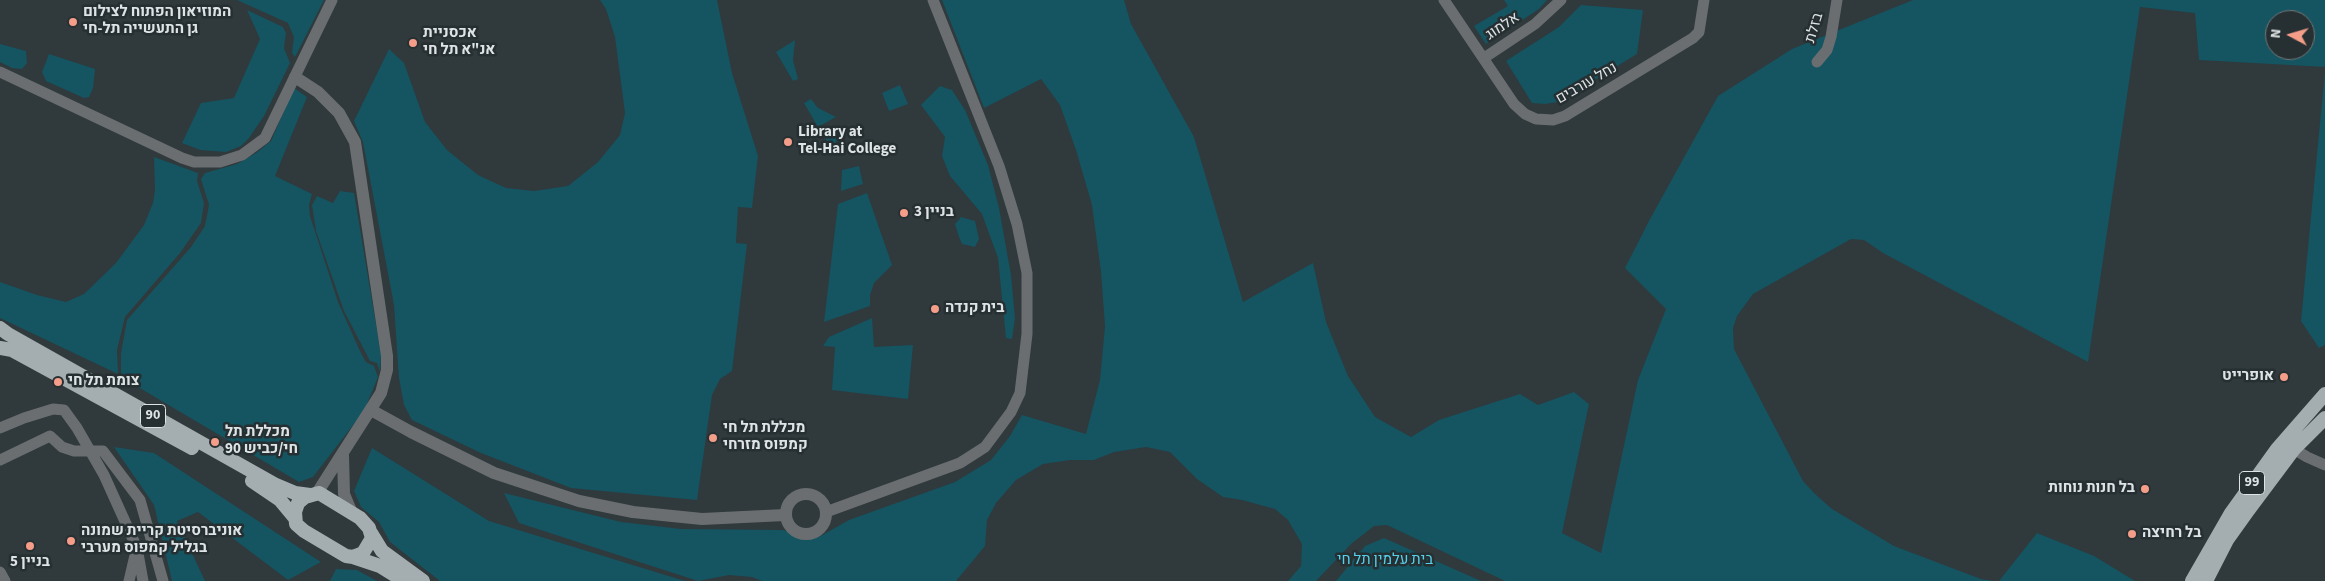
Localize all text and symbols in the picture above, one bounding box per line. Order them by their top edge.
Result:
place label: המוזיאון הפתוח לצילום גן התעשייה תל-חי [83,4,231,39]
street label: אלמוג [1483,9,1523,45]
north arrow [2265,10,2315,60]
street label: בזלת [1802,11,1828,45]
marker: המוזיאון הפתוח לצילום גן התעשייה תל-חי [67,16,79,28]
place label: אכסניית אנ"א תל חי [423,25,495,60]
text: N [2266,28,2287,39]
marker: אכסניית אנ"א תל חי [407,37,419,49]
street label: נחל עורבים [1553,59,1621,109]
place label: Library at Tel-Hai College [798,124,896,159]
marker: Library at Tel-Hai College [782,136,794,148]
place label: בניין 3 [914,204,954,222]
marker: בניין 3 [898,207,910,219]
place label: בית קנדה [945,300,1004,318]
marker: בית קנדה [929,303,941,315]
place label: אופרייט [2222,368,2274,386]
marker: אופרייט [2278,371,2290,383]
place label: צומת תל חי [68,373,139,391]
marker: צומת תל חי [52,376,64,388]
road number: 90 [140,404,166,428]
place label: מכללת תל חי קמפוס מזרחי [723,420,808,455]
place label: מכללת תל חי/כביש 90 [225,424,298,459]
marker: מכללת תל חי קמפוס מזרחי [707,432,719,444]
marker: מכללת תל חי/כביש 90 [209,436,221,448]
road number: 99 [2240,472,2264,494]
place label: בל חנות נוחות [2048,480,2135,498]
marker: בל חנות נוחות [2139,483,2151,495]
place label: אוניברסיטת קריית שמונה בגליל קמפוס מערבי [81,523,242,558]
place label: בל רחיצה [2142,525,2201,543]
marker: בל רחיצה [2126,528,2138,540]
marker: אוניברסיטת קריית שמונה בגליל קמפוס מערבי [65,535,77,547]
marker: בניין 5 [24,540,36,552]
park label: בית עלמין תל חי [1337,552,1433,570]
place label: בניין 5 [10,554,50,572]

